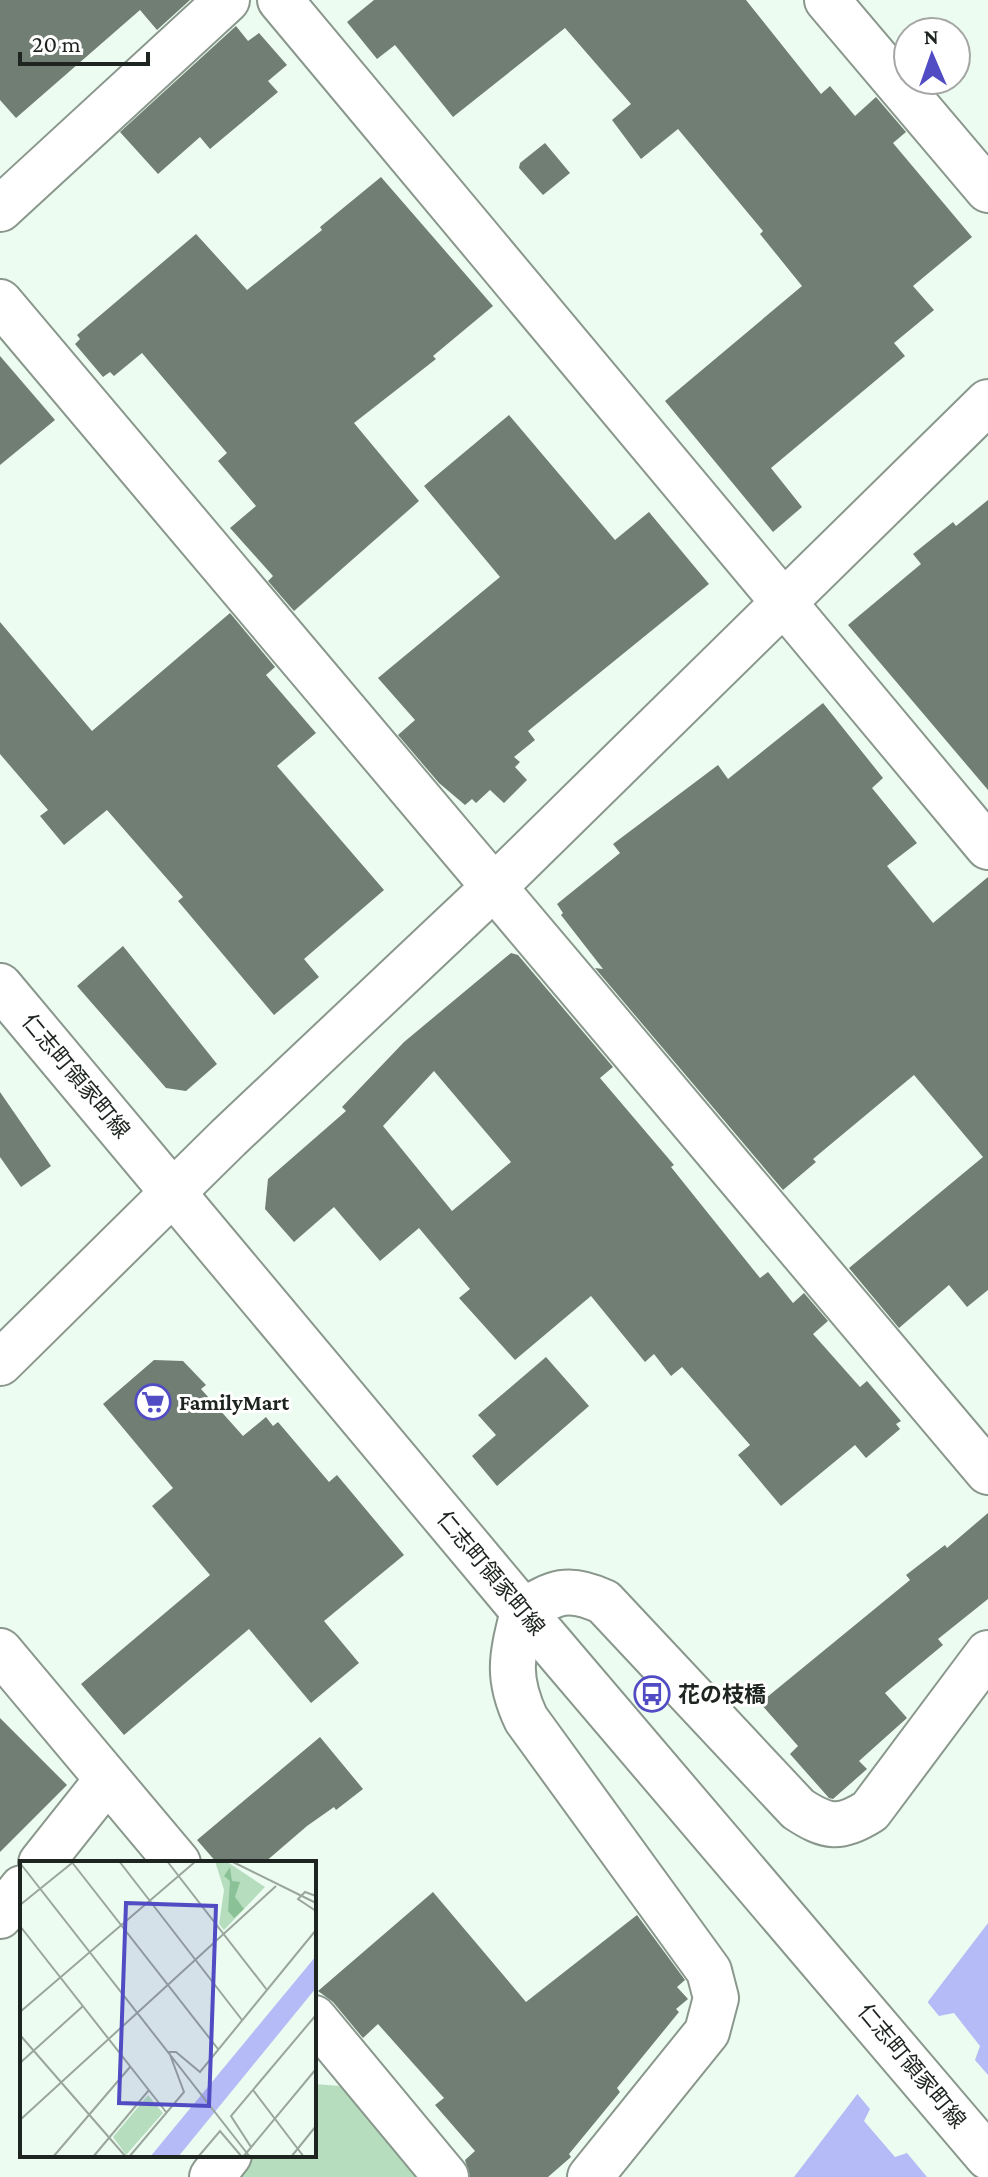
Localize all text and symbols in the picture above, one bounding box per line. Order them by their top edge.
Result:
scale bar [20,16,148,66]
north arrow [892,16,972,96]
text: N [923,24,939,49]
text: 20 m [32,30,81,57]
street label: 仁志町領家町線 [17,1009,135,1143]
supermarket icon: FamilyMart [134,1383,172,1421]
place label: FamilyMart [179,1390,290,1415]
street label: 仁志町領家町線 [432,1506,550,1640]
bus stop icon: 花の枝橋 [633,1675,671,1713]
place label: 花の枝橋 [678,1682,766,1707]
inset map [20,1861,316,2157]
street label: 仁志町領家町線 [853,1999,971,2133]

